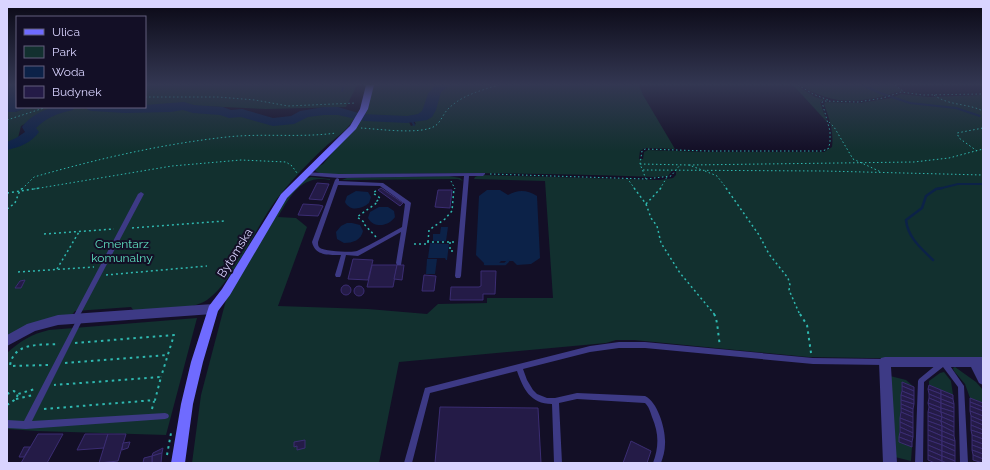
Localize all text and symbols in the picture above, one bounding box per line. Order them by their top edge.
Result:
legend [16,16,146,108]
text: Ulica [52,25,80,39]
text: Park [52,45,77,59]
text: Woda [52,65,85,79]
text: Budynek [52,85,102,99]
street label: Bytomska [214,226,256,280]
park label: Cmentarz komunalny [91,237,153,265]

